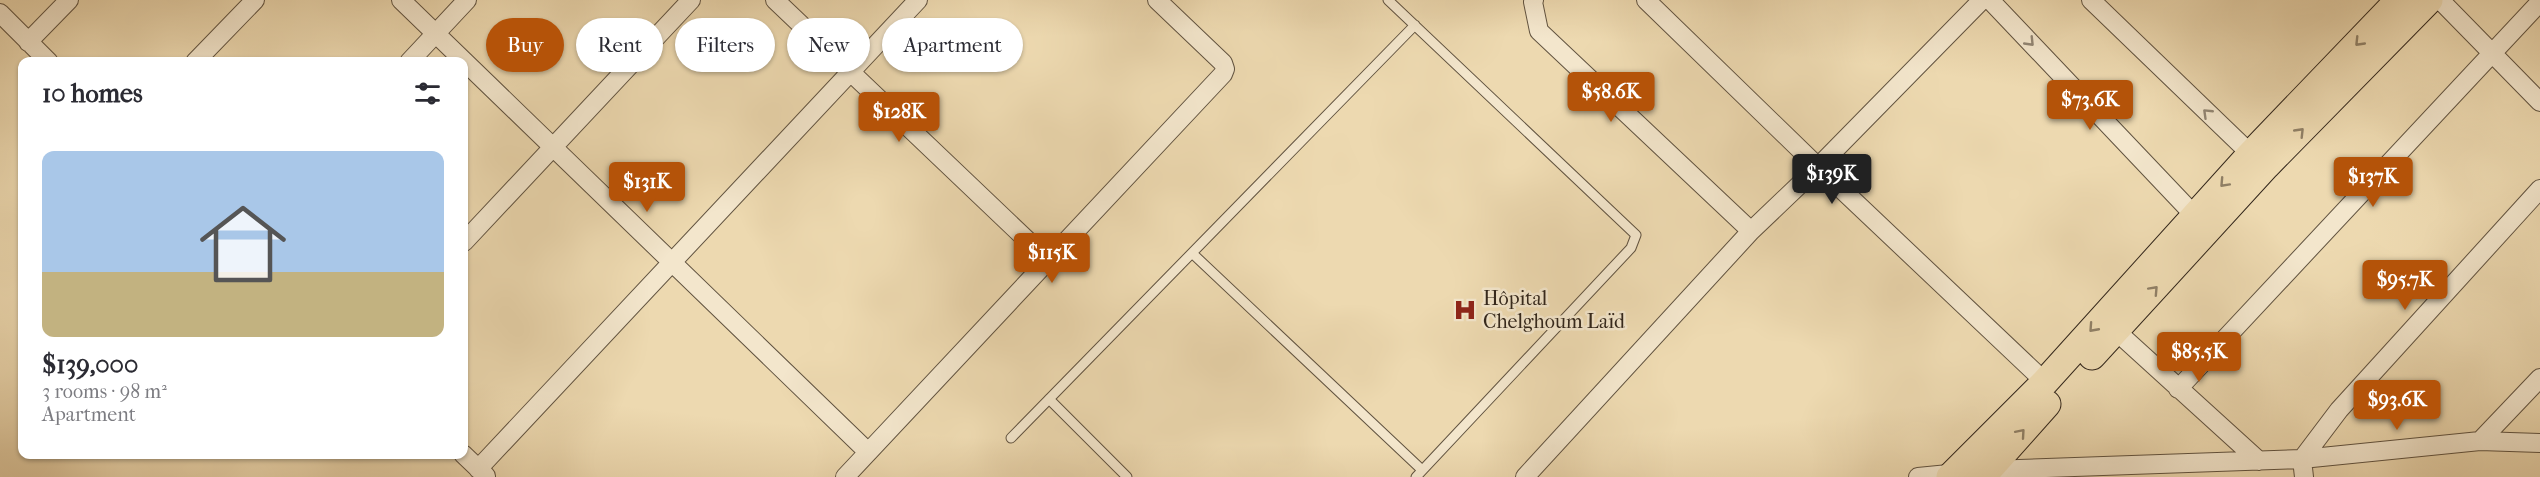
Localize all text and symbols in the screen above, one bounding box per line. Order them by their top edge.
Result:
chip: Buy [486,18,564,72]
chip: Rent [576,18,663,72]
chip: Filters [675,18,775,72]
chip: New [787,18,870,72]
chip: Apartment [882,18,1023,72]
one-way arrow [2355,34,2366,45]
one-way arrow [2023,36,2034,46]
pin: $58.6K [1562,72,1660,123]
icon: filters [411,77,444,110]
text: 10 homes [42,78,143,109]
text: $58.6K [1582,80,1640,103]
pin: $73.6K [2041,80,2139,131]
text: $73.6K [2061,88,2119,111]
pin: $128K [857,92,941,143]
text: $128K [872,100,926,123]
one-way arrow [2204,110,2215,121]
one-way arrow [2293,128,2304,139]
pin: $139K [1790,154,1874,205]
pin: $137K [2331,157,2415,208]
pin: $131K [605,162,689,213]
text: $139K [1806,162,1858,185]
text: $137K [2348,165,2398,188]
text: $131K [623,170,671,193]
one-way arrow [2221,176,2232,187]
icon: home [189,190,297,298]
pin: $115K [1010,233,1094,284]
text: $115K [1028,241,1076,264]
pin: $95.7K [2356,260,2454,311]
text: $95.7K [2376,268,2434,291]
one-way arrow [2147,286,2158,297]
place label: Hôpital Chelghoum Laïd [1483,287,1626,333]
hospital icon: Hôpital Chelghoum Laïd [1452,297,1478,323]
one-way arrow [2090,321,2101,332]
pin: $85.5K [2150,332,2248,383]
text: $85.5K [2171,340,2227,363]
text: $139,000 [42,349,138,380]
text: 3 rooms · 98 m² [42,380,167,403]
pin: $93.6K [2348,380,2446,431]
text: $93.6K [2368,388,2426,411]
text: Apartment [42,403,136,426]
one-way arrow [2014,429,2025,440]

